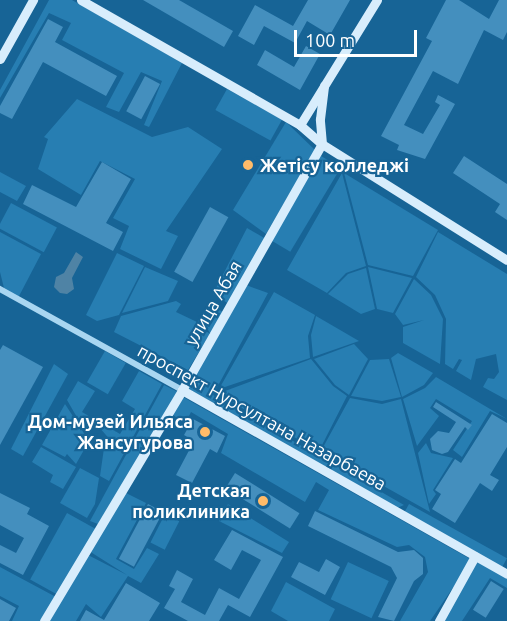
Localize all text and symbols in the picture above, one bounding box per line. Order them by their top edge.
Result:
scale bar [297,18,420,56]
text: 100 m [305,30,355,50]
place label: Жетісу колледжі [260,154,409,176]
marker: Жетісу колледжі [241,158,255,172]
street label: улица Абая [180,257,246,349]
street label: проспект Нурсултана Назарбаева [134,339,390,495]
place label: Дом-музей Ильяса Жансугурова [27,411,193,454]
marker: Дом-музей Ильяса Жансугурова [198,425,212,439]
place label: Детская поликлиника [132,480,250,522]
marker: Детская поликлиника [254,492,272,510]

